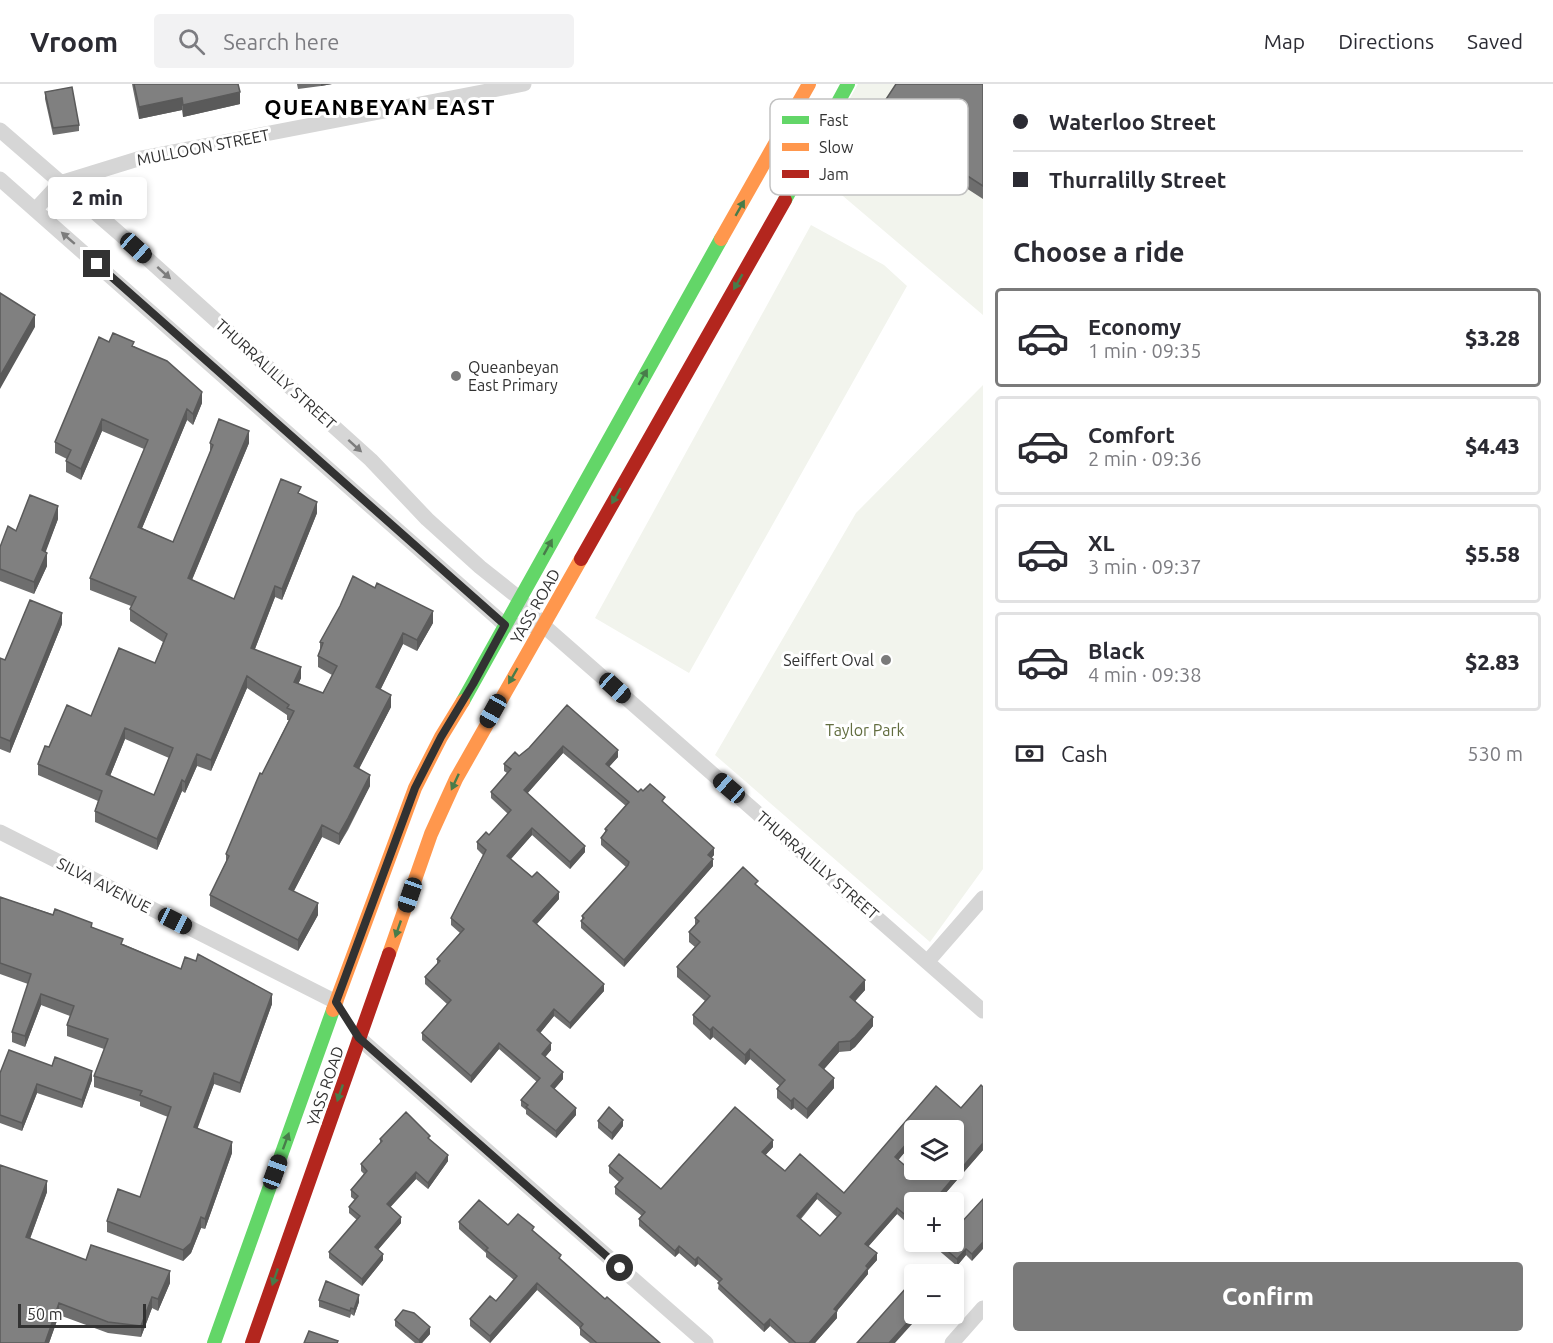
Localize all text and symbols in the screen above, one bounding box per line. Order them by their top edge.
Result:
search box [154,14,574,68]
icon: search [175,25,208,58]
text: Vroom [30,26,118,57]
text: Search here [223,29,339,54]
text: Map [1264,29,1305,53]
text: Directions [1338,29,1434,53]
text: Saved [1467,29,1523,53]
district label: QUEANBEYAN EAST [264,94,496,119]
legend [770,99,968,195]
text: Waterloo Street [1049,109,1216,134]
text: Fast [819,111,849,129]
street label: MULLOON STREET [135,125,271,169]
text: Slow [819,138,854,156]
text: Jam [819,165,849,183]
text: Thurralilly Street [1049,167,1226,192]
callout: 2 min [48,177,146,219]
text: 2 min [72,186,123,209]
one-way arrow [734,199,744,216]
car [117,229,155,267]
one-way arrow [60,231,75,245]
text: Choose a ride [1013,237,1185,267]
route end [83,250,110,277]
one-way arrow [156,266,171,279]
one-way arrow [733,274,743,291]
icon: car [1016,311,1070,365]
text: Economy [1088,314,1181,339]
street label: THURRALILLY STREET [212,315,340,433]
text: $3.28 [1465,325,1520,350]
text: 1 min · 09:35 [1088,339,1202,362]
place label: Queanbeyan East Primary [468,358,559,394]
one-way arrow [638,368,648,385]
marker: Queanbeyan East Primary [449,369,463,383]
icon: car [1016,419,1070,473]
text: Comfort [1088,422,1175,447]
text: $4.43 [1465,433,1520,458]
one-way arrow [348,439,363,453]
text: 2 min · 09:36 [1088,447,1202,470]
one-way arrow [611,488,621,505]
icon: car [1016,527,1070,581]
text: XL [1088,530,1115,555]
one-way arrow [542,539,553,555]
text: $5.58 [1465,541,1520,566]
text: 3 min · 09:37 [1088,555,1202,578]
street label: YASS ROAD [506,566,564,646]
icon: car [1016,635,1070,689]
text: Black [1088,638,1145,663]
text: $2.83 [1465,649,1520,674]
place label: Seiffert Oval [783,651,874,669]
marker: Seiffert Oval [879,653,893,667]
text: 4 min · 09:38 [1088,663,1202,686]
one-way arrow [509,667,519,684]
car [596,669,634,707]
car [476,691,510,731]
park label: Taylor Park [825,721,905,739]
icon: cash [1013,737,1046,770]
text: Cash [1061,741,1108,766]
text: 530 m [1467,742,1523,765]
car [710,769,748,807]
one-way arrow [450,774,459,791]
street label: THURRALILLY STREET [753,807,883,923]
street label: SILVA AVENUE [54,854,154,916]
car [396,875,424,915]
car [155,905,195,937]
one-way arrow [393,920,402,938]
street label: YASS ROAD [303,1044,347,1128]
one-way arrow [334,1085,344,1103]
map controls [904,1120,964,1324]
button: layers [904,1120,964,1180]
one-way arrow [281,1132,291,1150]
car [260,1152,290,1192]
button: + [904,1192,964,1252]
route start [606,1254,633,1281]
button: Confirm [1013,1262,1523,1331]
button: − [904,1264,964,1324]
one-way arrow [270,1269,280,1287]
scale bar [18,1301,146,1328]
text: 50 m [27,1305,63,1323]

